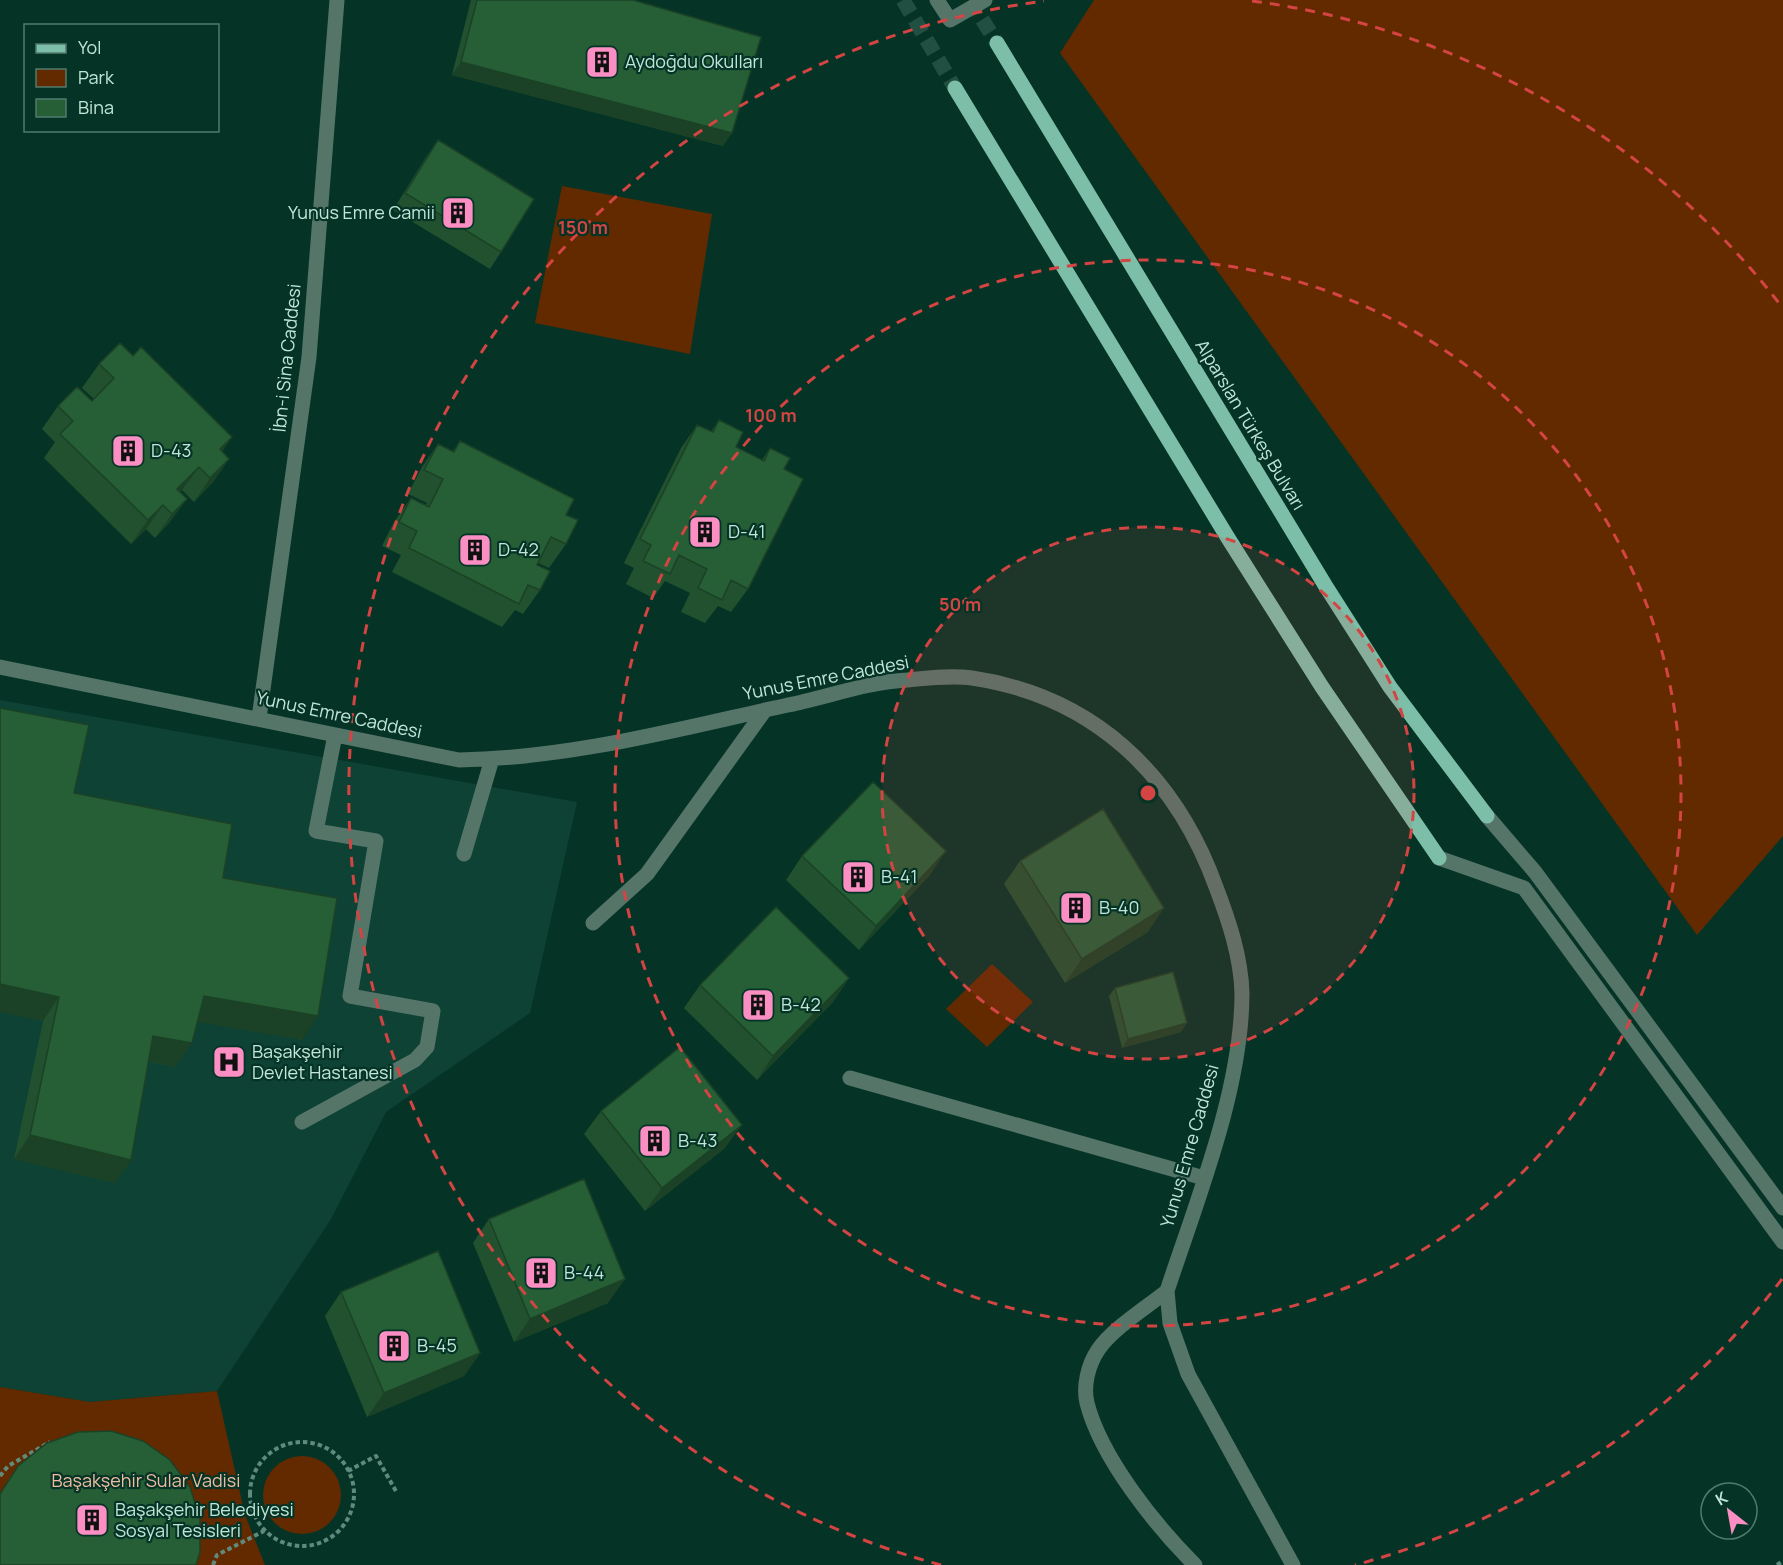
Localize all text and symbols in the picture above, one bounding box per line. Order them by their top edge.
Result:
legend [24,24,219,132]
text: Yol [78,35,101,59]
building icon: Aydoğdu Okulları [584,44,620,80]
place label: Aydoğdu Okulları [625,49,763,73]
text: Park [78,65,115,89]
text: Bina [78,95,114,119]
building icon: Yunus Emre Camii [440,195,476,231]
place label: Yunus Emre Camii [288,200,435,224]
text: 150 m [558,215,608,239]
street label: İbn-i Sina Caddesi [266,283,306,433]
street label: Alparslan Türkeş Bulvarı [1190,335,1311,514]
text: 100 m [745,403,797,427]
building icon: D-43 [110,433,146,469]
place label: D-43 [151,438,191,462]
building icon: D-41 [687,514,723,550]
place label: D-41 [728,519,766,543]
building icon: D-42 [457,532,493,568]
place label: D-42 [498,537,539,561]
text: 50 m [939,592,981,616]
street label: Yunus Emre Caddesi [741,649,911,705]
street label: Yunus Emre Caddesi [254,685,424,743]
centre of rings [1138,783,1158,803]
building icon: B-41 [840,859,876,895]
place label: B-41 [881,864,917,888]
building icon: B-40 [1058,890,1094,926]
place label: B-40 [1099,895,1139,919]
building icon: B-42 [740,987,776,1023]
place label: B-42 [781,992,821,1016]
place label: Başakşehir Devlet Hastanesi [252,1039,393,1084]
hospital icon: Başakşehir Devlet Hastanesi [211,1044,247,1080]
street label: Yunus Emre Caddesi [1154,1061,1224,1230]
building icon: B-43 [637,1123,673,1159]
place label: B-43 [678,1128,717,1152]
building icon: B-44 [523,1255,559,1291]
place label: B-44 [564,1260,604,1284]
building icon: B-45 [376,1328,412,1364]
place label: B-45 [417,1333,457,1357]
park label: Başakşehir Sular Vadisi [52,1468,240,1492]
north arrow [1699,1481,1759,1541]
text: K [1711,1486,1732,1510]
place label: Başakşehir Belediyesi Sosyal Tesisleri [115,1497,294,1542]
building icon: Başakşehir Belediyesi Sosyal Tesisleri [74,1502,110,1538]

